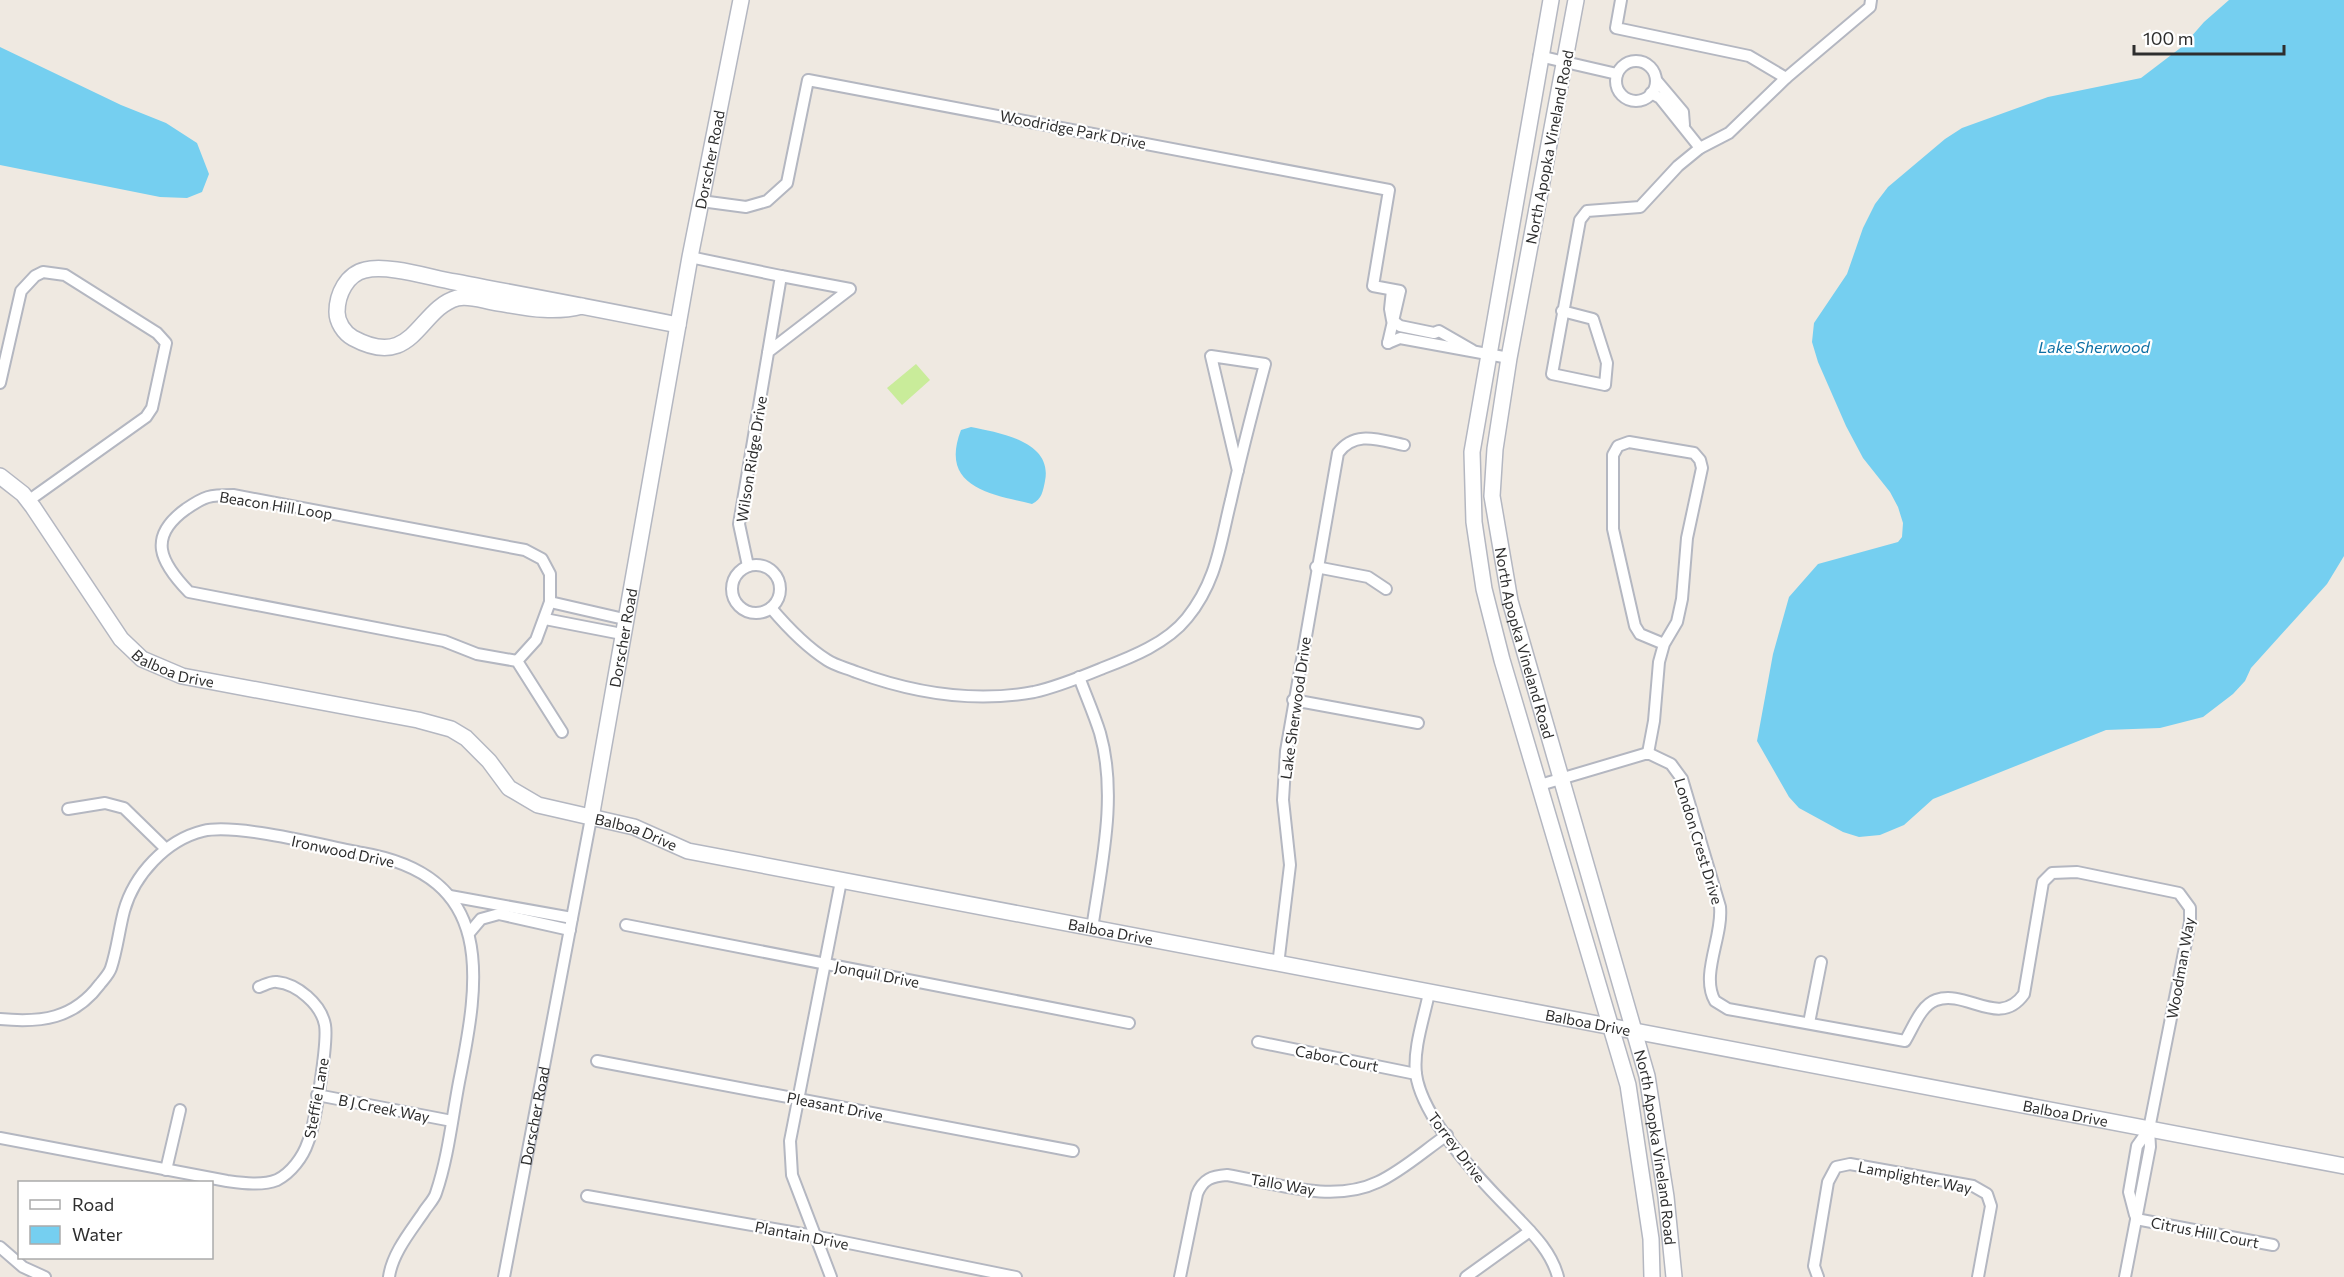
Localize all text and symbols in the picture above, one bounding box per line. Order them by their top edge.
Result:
scale bar [2134,18,2284,56]
text: 100 m [2143,27,2193,49]
street label: North Apopka Vineland Road [1521,48,1577,246]
street label: Woodridge Park Drive [998,106,1148,152]
street label: Dorscher Road [691,109,728,211]
water label: Lake Sherwood [2038,337,2151,356]
street label: Wilson Ridge Drive [732,394,770,524]
street label: Beacon Hill Loop [218,487,334,523]
street label: North Apopka Vineland Road [1492,546,1558,741]
street label: Dorscher Road [605,587,640,689]
street label: Lake Sherwood Drive [1276,635,1314,780]
street label: Balboa Drive [128,645,216,691]
street label: London Crest Drive [1671,776,1727,906]
street label: Balboa Drive [593,809,680,854]
street label: Ironwood Drive [290,831,396,871]
street label: Balboa Drive [1067,914,1155,948]
street label: Woodman Way [2162,915,2198,1020]
street label: Jonquil Drive [833,957,921,991]
street label: Balboa Drive [1544,1005,1632,1039]
street label: Cabor Court [1294,1041,1380,1075]
street label: North Apopka Vineland Road [1631,1048,1680,1246]
street label: Steffie Lane [300,1056,332,1140]
street label: Dorscher Road [516,1065,553,1167]
street label: Pleasant Drive [785,1088,885,1124]
street label: B J Creek Way [337,1090,431,1126]
street label: Balboa Drive [2021,1096,2110,1130]
street label: Torrey Drive [1425,1108,1489,1186]
street label: Lamplighter Way [1857,1157,1974,1197]
street label: Tallo Way [1249,1169,1317,1199]
legend [18,1181,213,1259]
text: Road [72,1193,114,1215]
street label: Citrus Hill Court [2149,1213,2261,1251]
street label: Plantain Drive [754,1217,851,1253]
text: Water [72,1223,123,1245]

